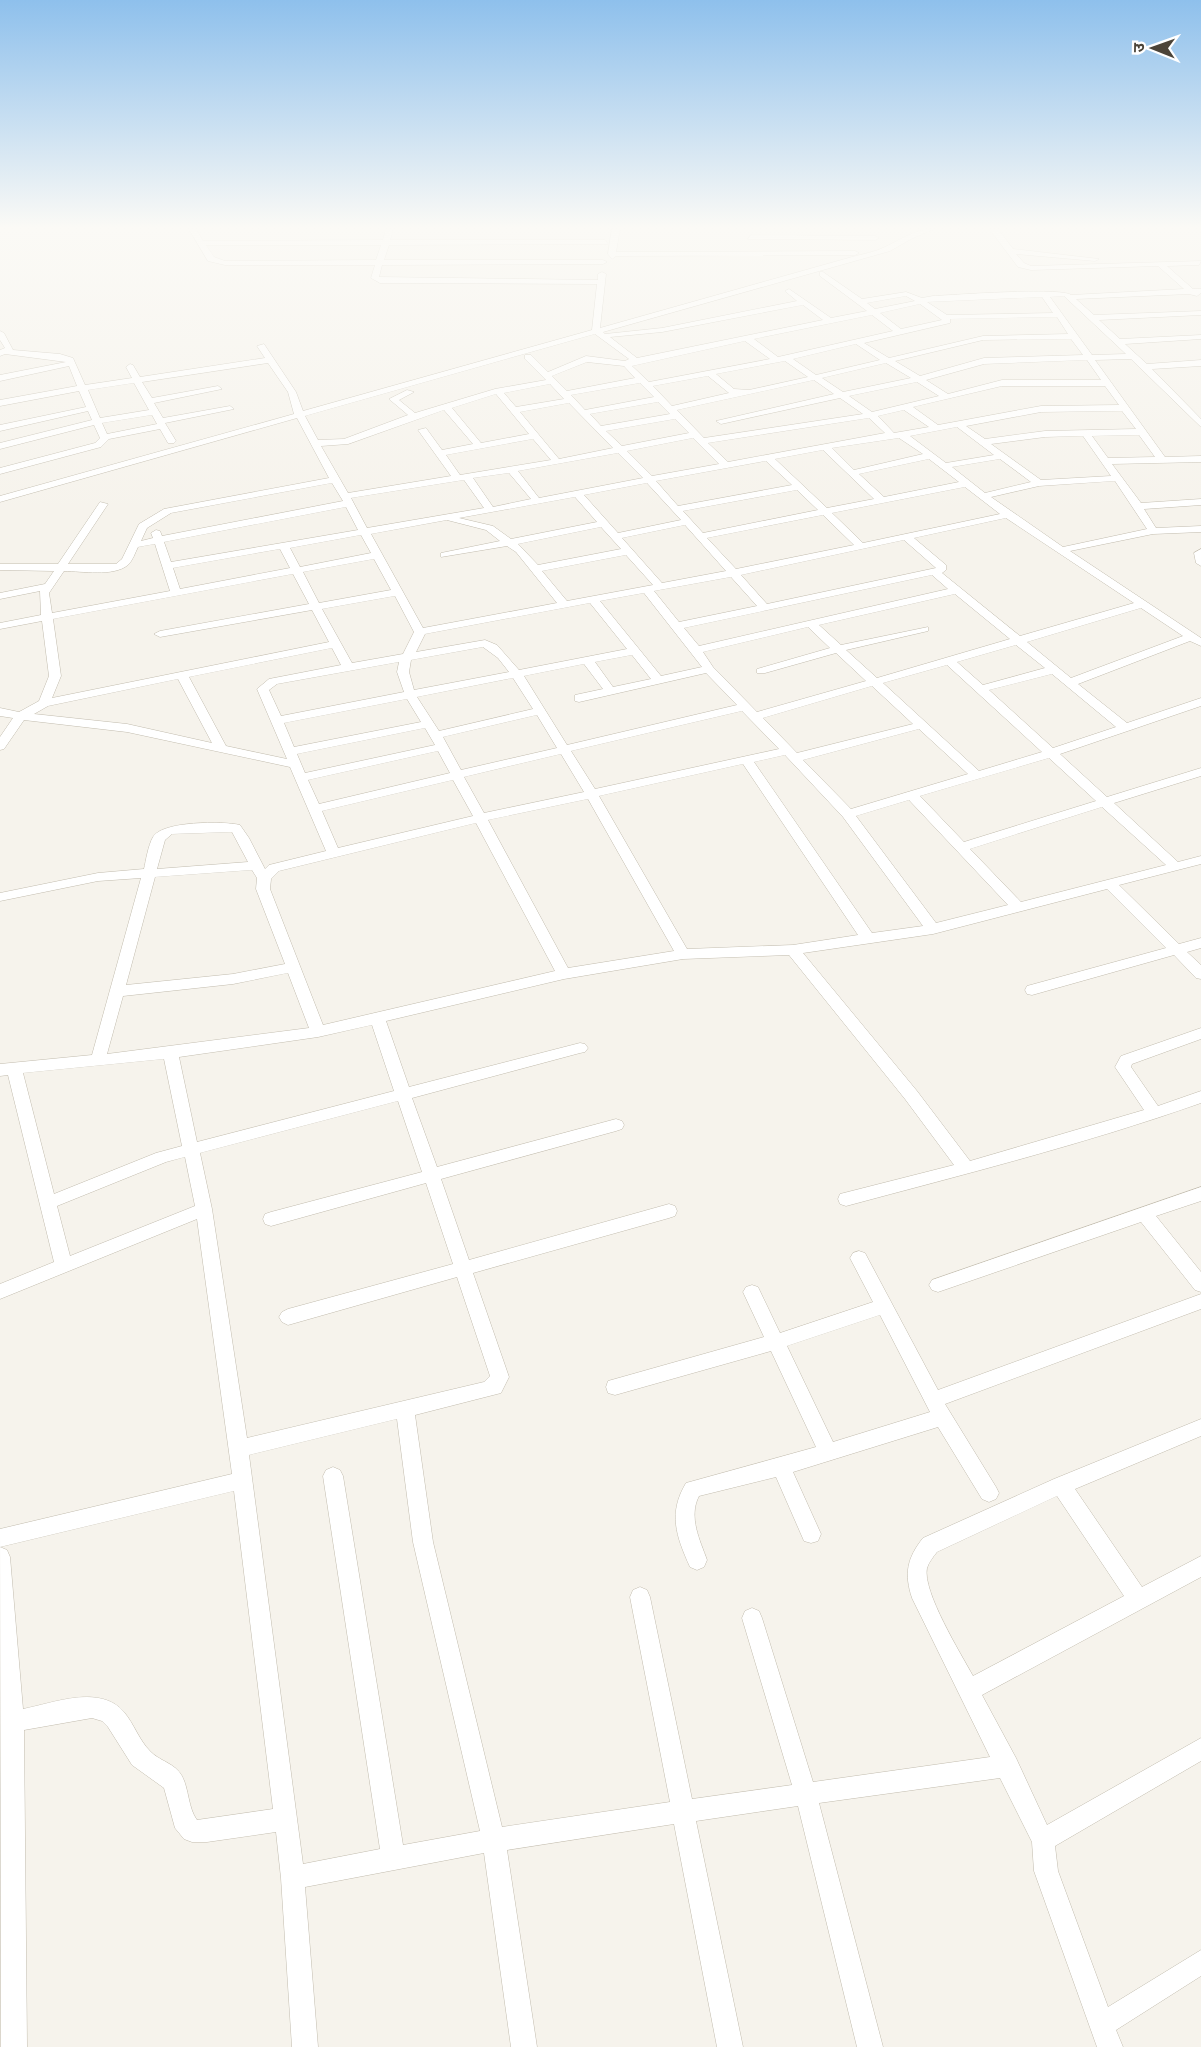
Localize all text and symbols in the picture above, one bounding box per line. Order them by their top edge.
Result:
north arrow [1123,18,1183,78]
text: उ [1127,42,1150,53]

